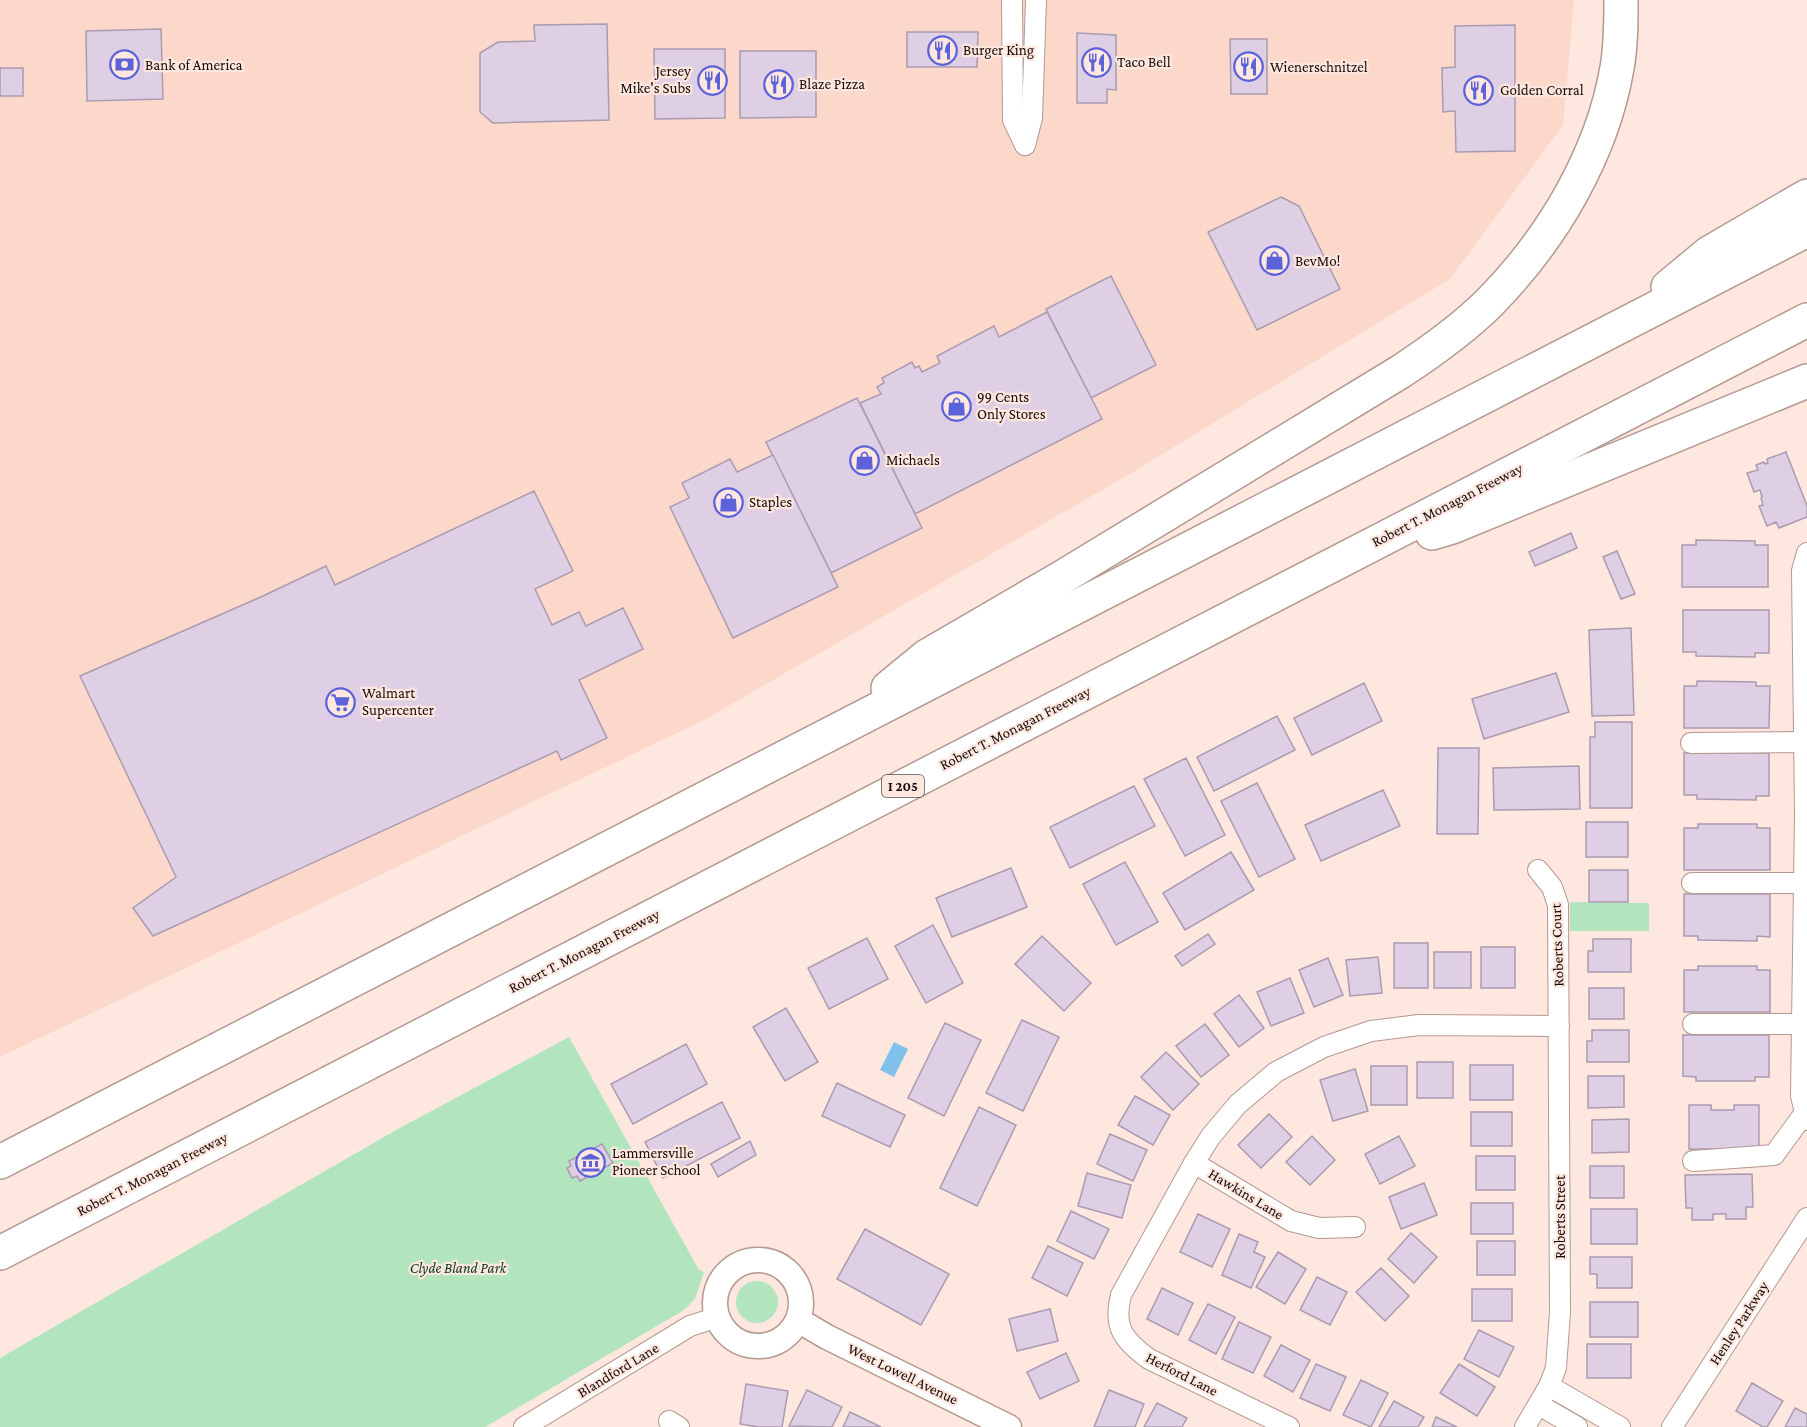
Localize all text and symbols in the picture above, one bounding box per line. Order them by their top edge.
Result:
restaurant icon: Burger King [926,34,958,66]
place label: Burger King [963,42,1034,59]
restaurant icon: Taco Bell [1080,46,1112,78]
bank icon: Bank of America [108,49,140,81]
restaurant icon: Wienerschnitzel [1233,51,1265,83]
place label: Taco Bell [1117,54,1171,70]
place label: Bank of America [145,57,243,73]
place label: Wienerschnitzel [1270,59,1368,75]
place label: Jersey Mike's Subs [620,63,691,96]
restaurant icon: Jersey Mike's Subs [696,64,728,96]
restaurant icon: Blaze Pizza [762,68,794,100]
restaurant icon: Golden Corral [1463,74,1495,106]
place label: Blaze Pizza [799,76,865,92]
place label: Golden Corral [1500,82,1584,98]
shop icon: BevMo! [1258,245,1290,277]
place label: BevMo! [1295,253,1340,269]
place label: 99 Cents Only Stores [977,389,1046,423]
shop icon: 99 Cents Only Stores [940,390,972,422]
shop icon: Michaels [849,444,881,476]
place label: Michaels [886,452,940,468]
street label: Robert T. Monagan Freeway [1369,460,1525,551]
shop icon: Staples [712,486,744,518]
place label: Staples [749,494,792,511]
street label: Robert T. Monagan Freeway [937,683,1093,774]
place label: Walmart Supercenter [362,685,435,719]
supermarket icon: Walmart Supercenter [325,686,357,718]
road number: I 205 [882,775,924,797]
street label: Roberts Court [1548,902,1566,987]
street label: Robert T. Monagan Freeway [506,906,662,997]
street label: Robert T. Monagan Freeway [74,1129,230,1220]
place label: Lammersville Pioneer School [612,1145,700,1178]
museum icon: Lammersville Pioneer School [575,1146,607,1178]
street label: Hawkins Lane [1206,1165,1287,1223]
street label: Roberts Street [1552,1174,1568,1259]
park label: Clyde Bland Park [410,1260,508,1277]
street label: Henley Parkway [1706,1278,1773,1368]
street label: Blandford Lane [575,1339,662,1400]
street label: West Lowell Avenue [845,1340,961,1408]
street label: Herford Lane [1143,1349,1221,1399]

